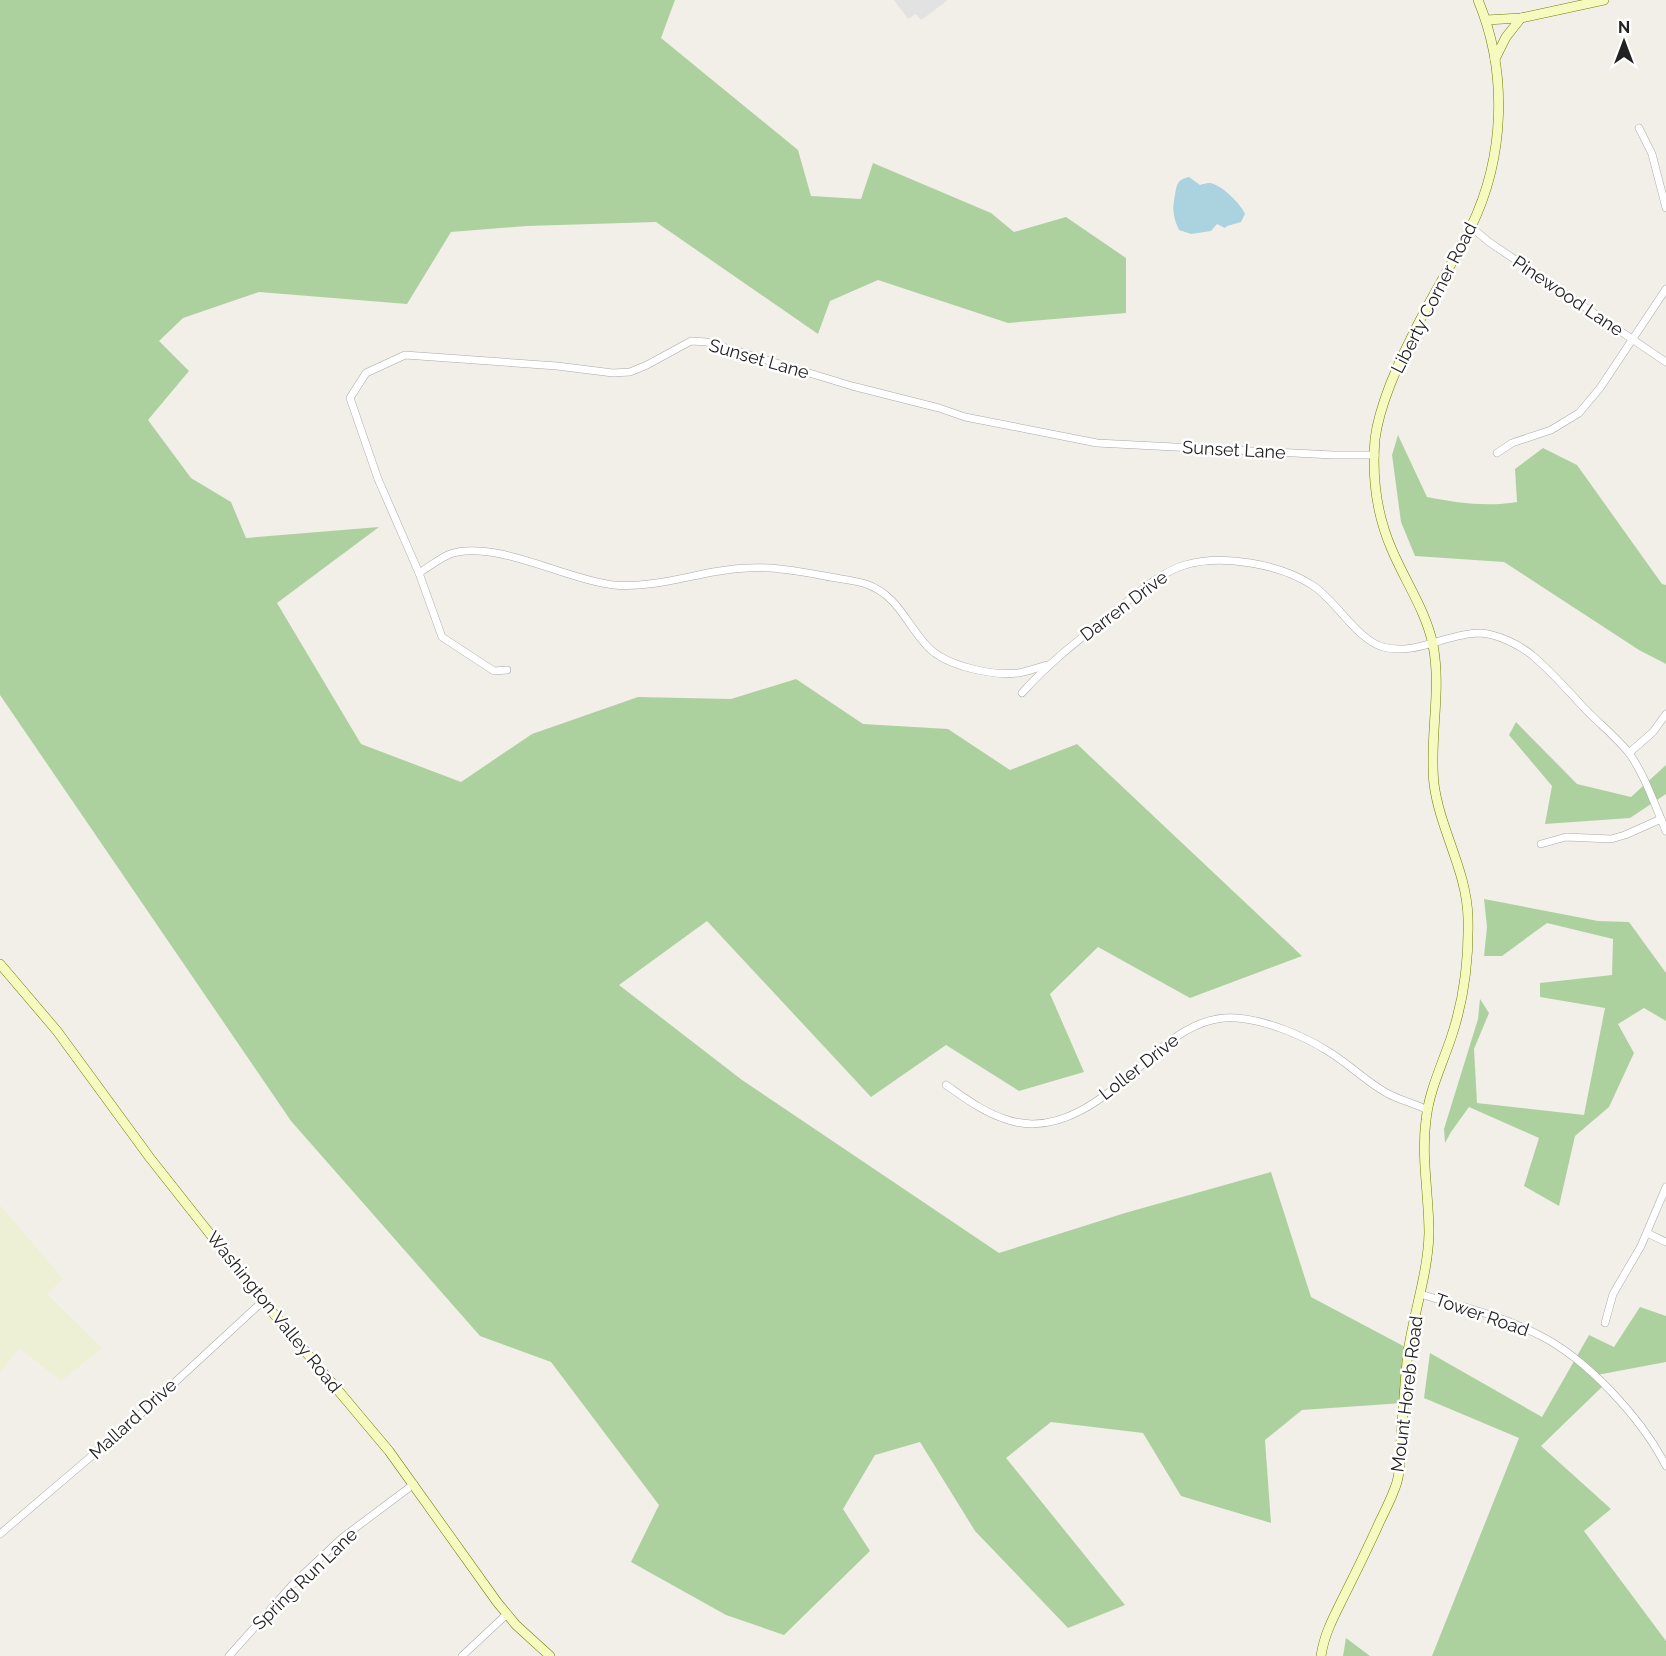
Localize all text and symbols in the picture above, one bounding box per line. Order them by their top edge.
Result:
north arrow [1594,12,1654,72]
text: N [1618,18,1630,37]
street label: Liberty Corner Road [1386,219,1481,377]
street label: Pinewood Lane [1509,251,1628,341]
street label: Sunset Lane [707,334,812,383]
street label: Sunset Lane [1182,436,1287,463]
street label: Darren Drive [1076,566,1172,645]
street label: Loller Drive [1095,1029,1183,1104]
street label: Washington Valley Road [203,1227,346,1397]
street label: Tower Road [1432,1289,1532,1340]
street label: Mount Horeb Road [1386,1315,1427,1473]
street label: Mallard Drive [85,1374,181,1463]
street label: Spring Run Lane [248,1523,362,1634]

